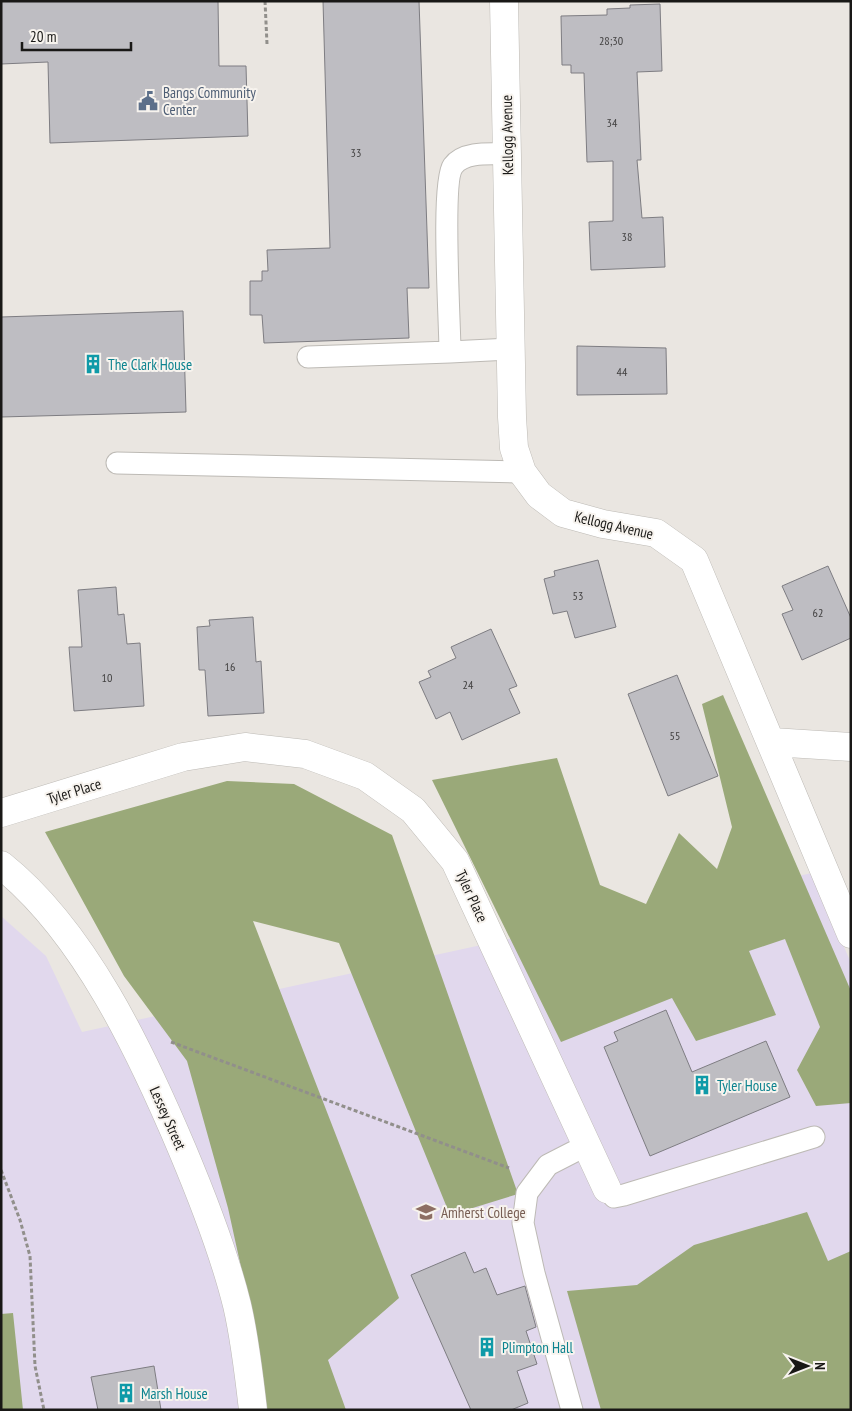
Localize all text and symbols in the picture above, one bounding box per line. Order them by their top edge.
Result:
scale bar [22,20,131,52]
text: 20 m [30,27,56,46]
house number: 28;30 [599,33,623,48]
place label: Bangs Community Center [163,83,256,119]
public building icon: Bangs Community Center [137,90,159,112]
street label: Kellogg Avenue [497,95,517,175]
house number: 34 [607,115,618,130]
house number: 33 [351,145,361,160]
house number: 38 [622,229,632,244]
building icon: The Clark House [82,353,104,375]
place label: The Clark House [108,355,192,374]
house number: 44 [617,364,628,379]
street label: Kellogg Avenue [573,507,655,543]
house number: 53 [573,588,583,603]
house number: 62 [813,605,823,620]
house number: 16 [225,659,235,674]
house number: 10 [102,670,112,685]
house number: 24 [463,677,474,692]
house number: 55 [670,728,680,743]
street label: Tyler Place [45,774,103,808]
street label: Tyler Place [452,867,492,925]
building icon: Tyler House [691,1074,713,1096]
place label: Tyler House [717,1076,777,1095]
street label: Lessey Street [146,1083,190,1153]
school or university icon: Amherst College [415,1201,437,1223]
place label: Amherst College [441,1203,526,1222]
building icon: Plimpton Hall [476,1336,498,1358]
place label: Plimpton Hall [502,1338,574,1357]
north arrow [782,1341,832,1391]
text: N [811,1362,829,1370]
building icon: Marsh House [115,1382,137,1404]
place label: Marsh House [141,1384,208,1403]

